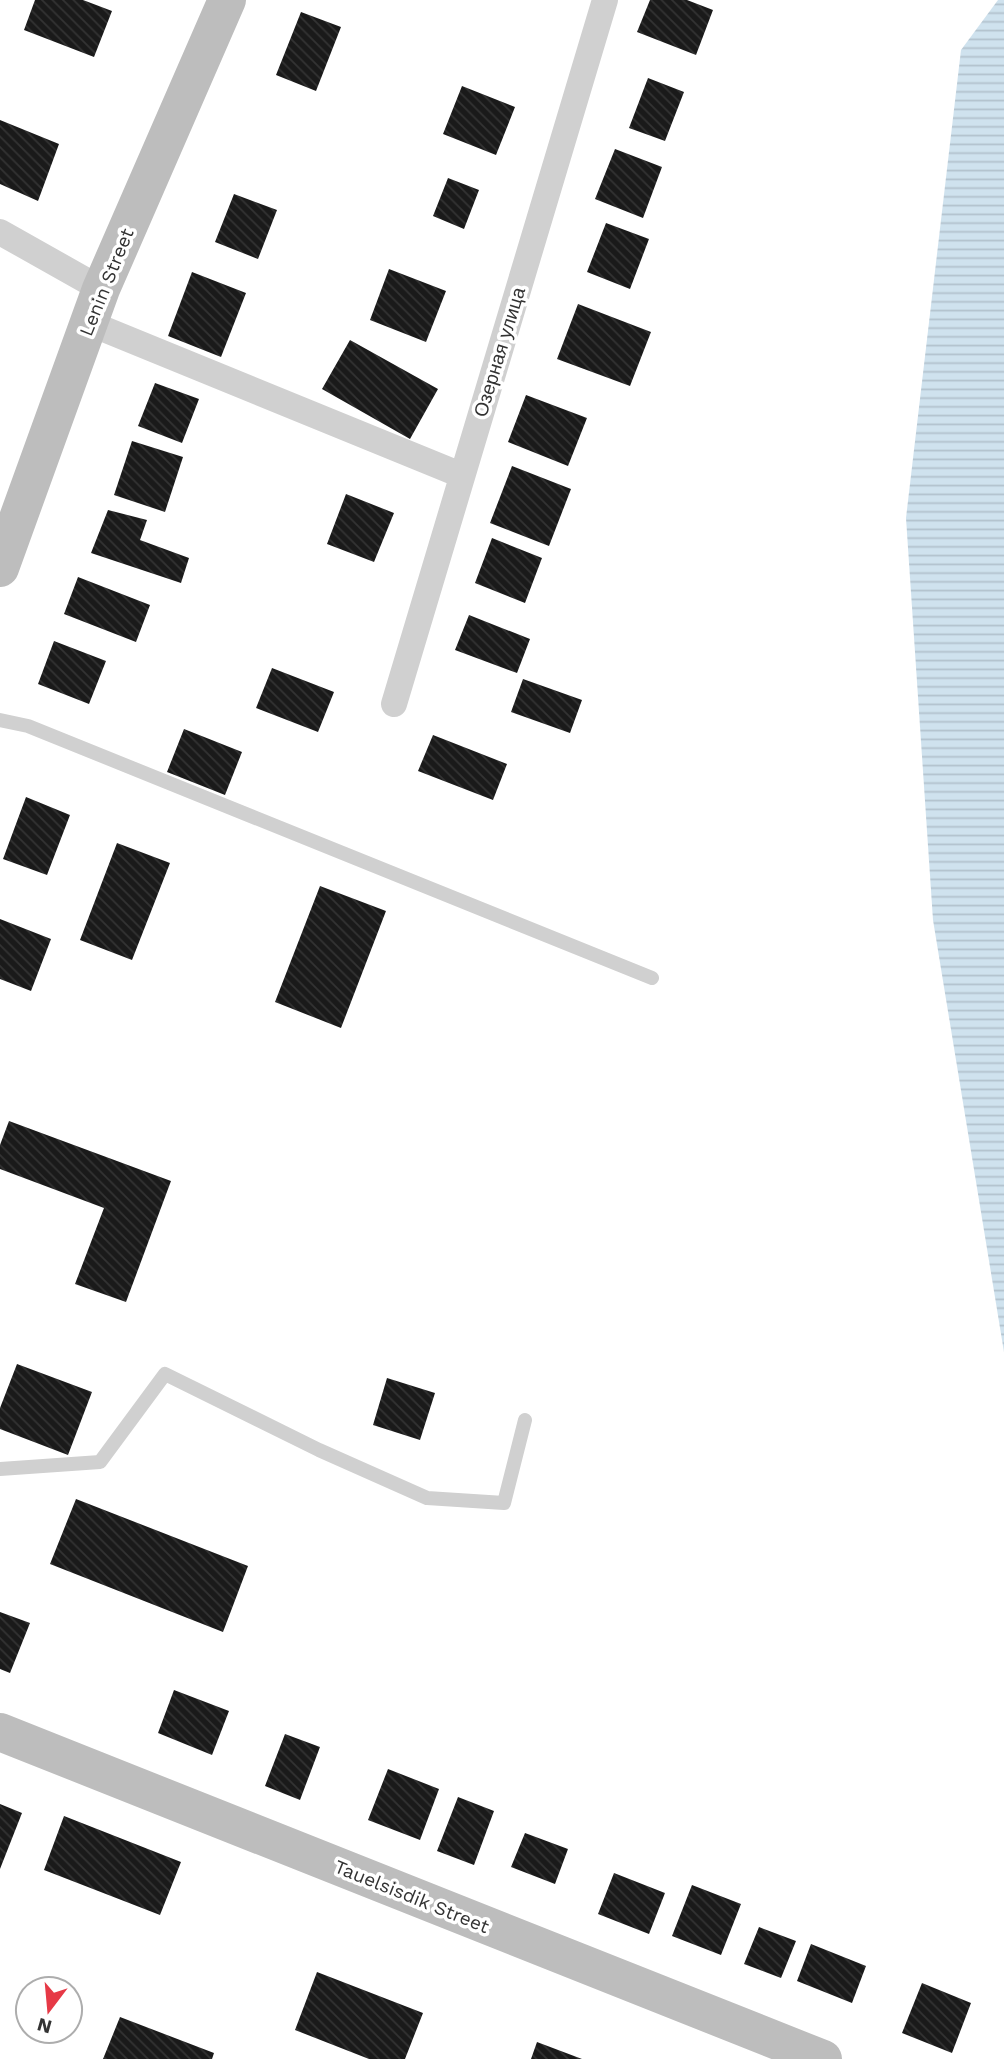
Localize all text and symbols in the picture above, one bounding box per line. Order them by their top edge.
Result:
street label: Lenin Street [74,225,139,339]
street label: Озерная улица [469,284,530,420]
street label: Tauelsisdik Street [331,1855,493,1938]
north arrow [14,1975,84,2045]
text: N [35,2013,54,2039]

